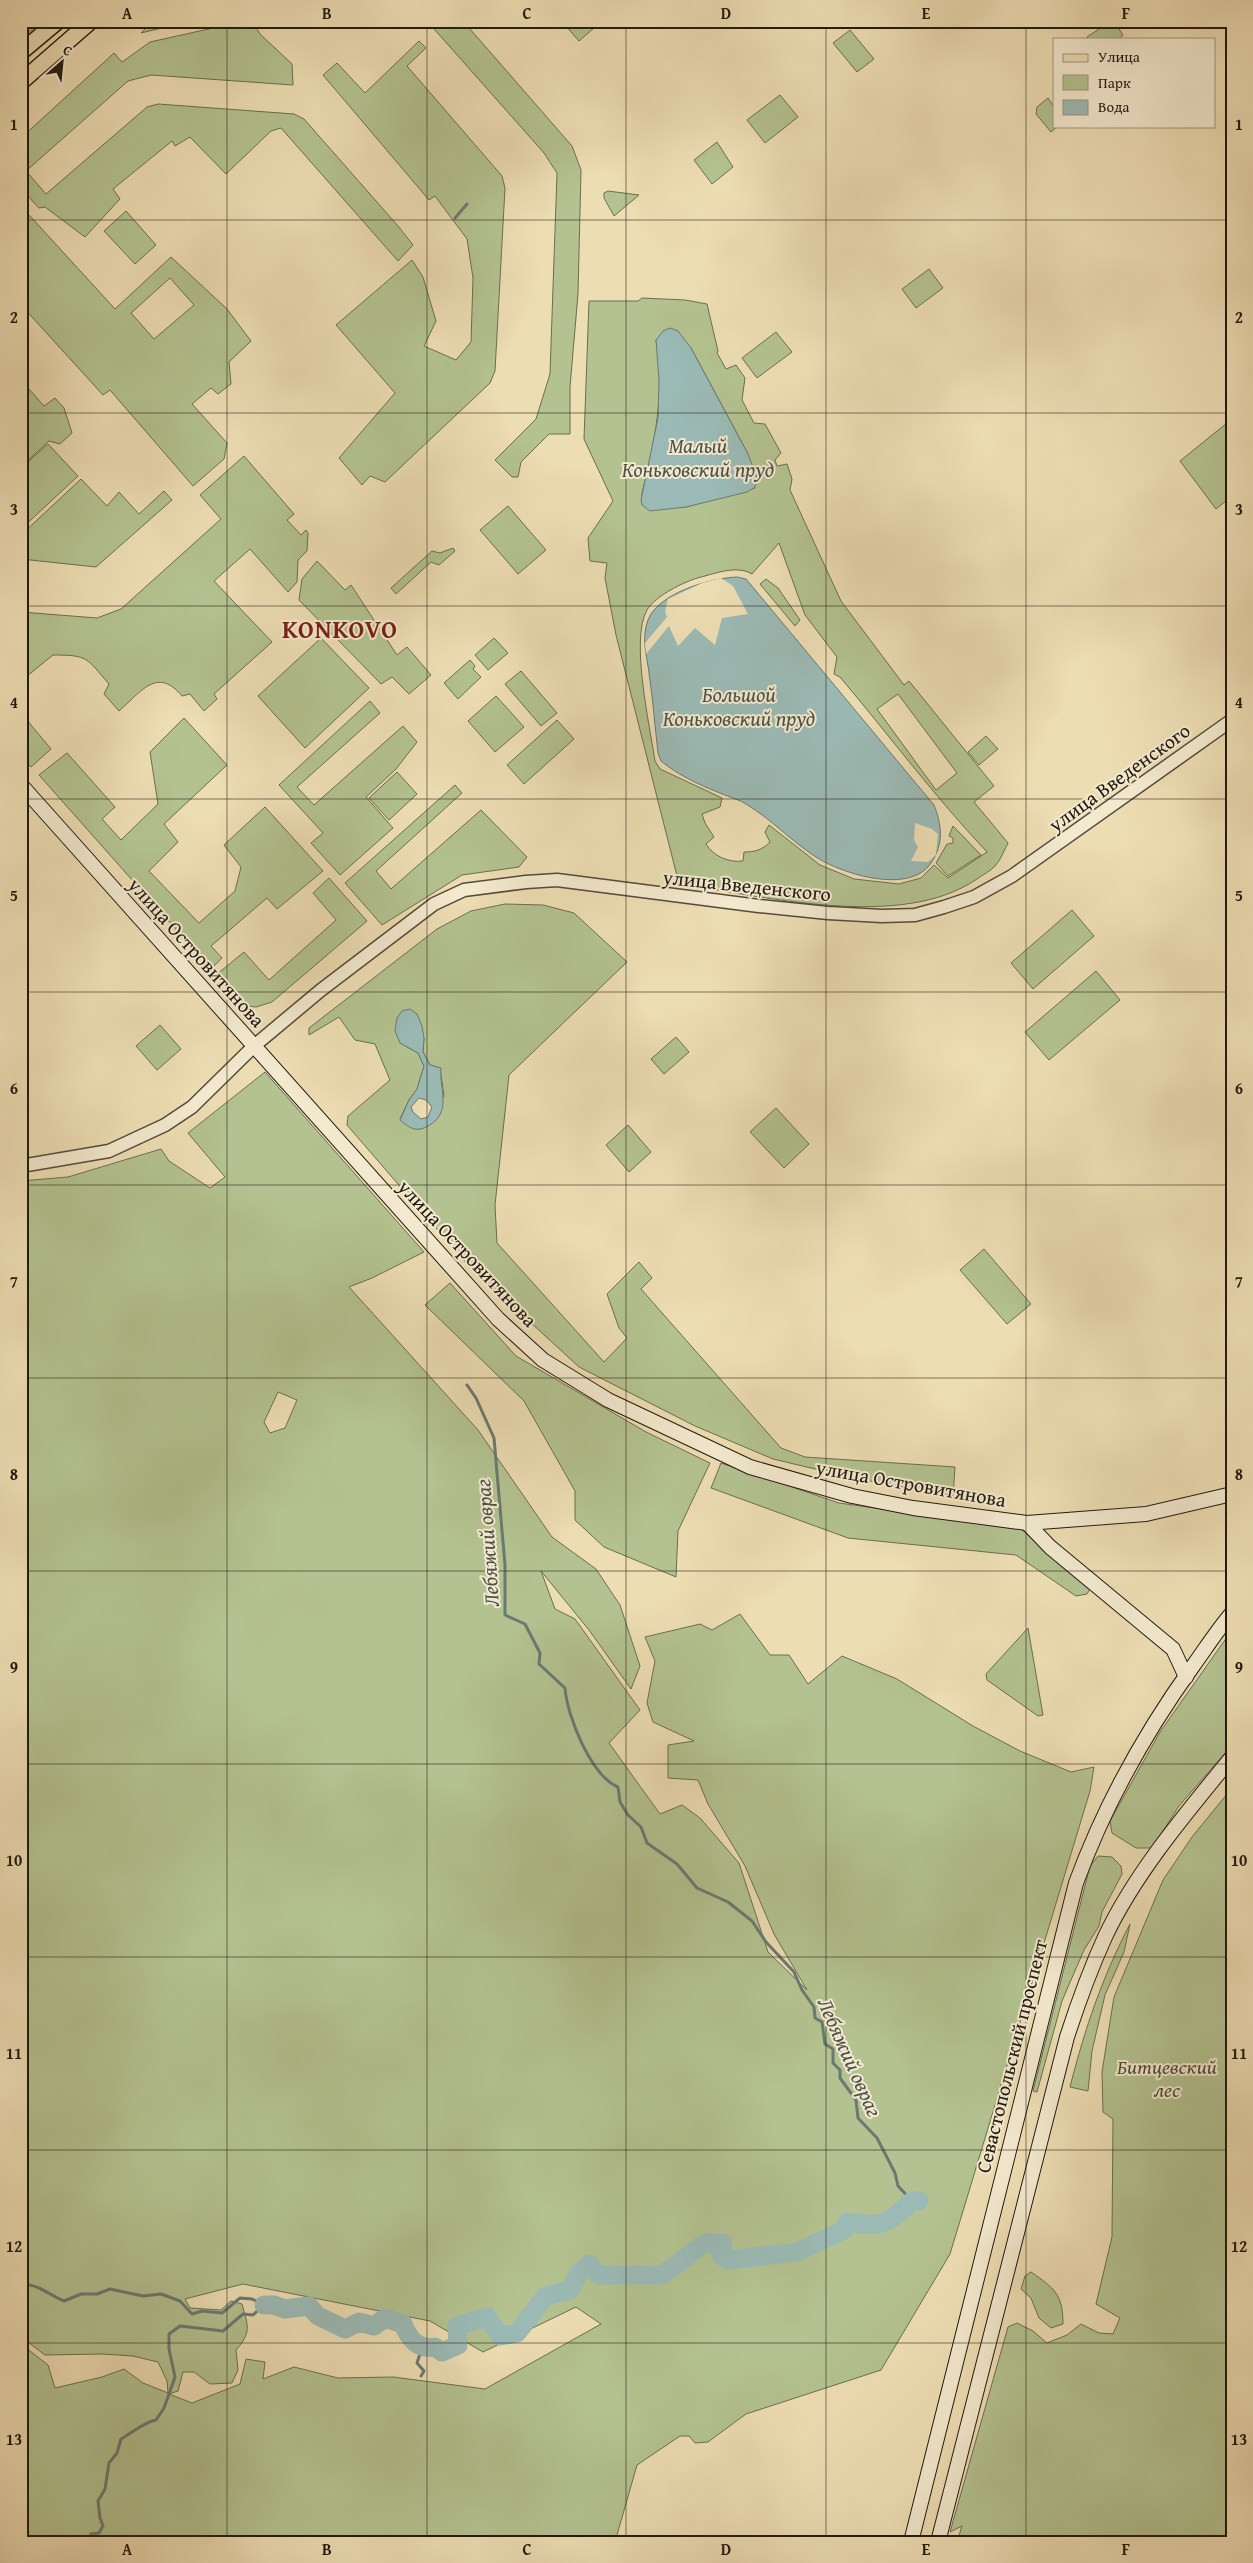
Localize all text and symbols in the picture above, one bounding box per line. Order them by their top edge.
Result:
text: A [122,1,133,25]
text: B [322,1,332,25]
text: C [522,1,532,25]
text: D [721,1,731,25]
text: E [922,1,931,25]
text: F [1122,1,1130,25]
north arrow [38,38,88,88]
legend [1053,38,1216,128]
text: С [60,40,76,61]
text: Улица [1098,46,1141,67]
text: Парк [1098,72,1131,93]
text: Вода [1098,96,1130,117]
text: 1 [10,112,18,136]
text: 1 [1235,112,1243,136]
text: 2 [10,305,18,329]
text: 2 [1235,305,1243,329]
water label: Малый Коньковский пруд [622,430,774,485]
text: 3 [10,497,18,521]
text: 3 [1235,497,1243,521]
district label: KONKOVO [282,611,398,647]
water label: Большой Коньковский пруд [663,679,815,734]
text: 4 [10,690,18,714]
text: 4 [1235,690,1243,714]
street label: улица Введенского [1041,716,1196,839]
street label: улица Введенского [660,862,833,908]
street label: улица Островитянова [121,870,273,1034]
text: 5 [10,883,18,907]
text: 5 [1235,883,1243,907]
text: 6 [10,1076,18,1100]
text: 6 [1235,1076,1243,1100]
street label: улица Островитянова [391,1172,545,1334]
text: 7 [10,1269,18,1293]
text: 7 [1235,1269,1243,1293]
street label: улица Островитянова [813,1452,1009,1514]
text: 8 [10,1462,18,1486]
text: 8 [1235,1462,1243,1486]
water label: Лебяжий овраг [467,1478,507,1608]
text: 9 [10,1655,18,1679]
text: 9 [1235,1655,1243,1679]
text: 10 [6,1848,22,1872]
text: 10 [1231,1848,1247,1872]
street label: Севастопольский проспект [968,1936,1054,2176]
water label: Лебяжий овраг [810,1992,890,2122]
text: 11 [6,2041,22,2065]
text: 11 [1231,2041,1247,2065]
park label: Битцевский лес [1117,2052,1217,2104]
text: 12 [6,2234,22,2258]
text: 12 [1231,2234,1247,2258]
text: 13 [6,2427,22,2451]
text: 13 [1231,2427,1247,2451]
text: A [122,2537,133,2561]
text: B [322,2537,332,2561]
text: C [522,2537,532,2561]
text: D [721,2537,731,2561]
text: E [922,2537,931,2561]
text: F [1122,2537,1130,2561]

